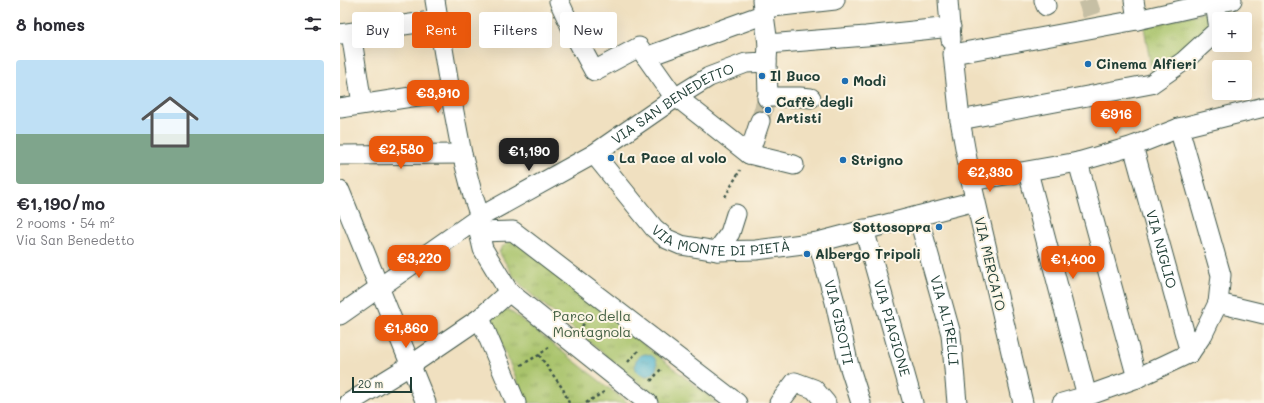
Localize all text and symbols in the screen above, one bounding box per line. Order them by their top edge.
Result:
chip: Buy [352,12,404,48]
chip: Rent [412,12,471,48]
chip: Filters [479,12,552,48]
chip: New [560,12,617,48]
map controls [1212,12,1252,100]
button: + [1212,12,1252,52]
text: 8 homes [16,13,85,35]
icon: filters [302,13,324,35]
place label: Cinema Alfieri [1096,54,1197,73]
street label: VIA SAN BENEDETTO [607,58,737,148]
marker: Cinema Alfieri [1083,59,1093,69]
button: − [1212,60,1252,100]
place label: Il Buco [770,66,821,85]
marker: Il Buco [757,71,767,81]
place label: Modì [853,71,887,90]
marker: Modì [840,76,850,86]
pin: €3,910 [405,80,471,114]
text: €3,910 [416,84,460,101]
icon: home [134,86,206,158]
place label: Caffè degli Artisti [776,92,854,127]
pin: €916 [1092,101,1140,135]
marker: Caffè degli Artisti [763,105,773,115]
text: €916 [1100,105,1132,122]
pin: €2,580 [368,136,434,170]
pin: €1,190 [496,138,562,172]
text: €2,580 [378,140,424,157]
text: €1,190 [508,142,550,159]
place label: La Pace al volo [619,148,727,167]
place label: Strigno [851,150,903,169]
marker: La Pace al volo [606,153,616,163]
marker: Strigno [838,155,848,165]
pin: €2,330 [957,159,1023,193]
text: €2,330 [967,163,1013,180]
text: €1,190/mo [16,192,105,214]
street label: VIA NIGLIO [1142,208,1182,291]
text: 2 rooms · 54 m² [16,214,115,231]
street label: VIA MERCATO [970,215,1011,313]
place label: Sottosopra [853,217,931,236]
street label: VIA MONTE DI PIETÀ [648,220,791,260]
marker: Sottosopra [934,222,944,232]
text: Via San Benedetto [16,231,134,248]
place label: Albergo Tripoli [815,244,921,263]
pin: €3,220 [386,245,452,279]
pin: €1,400 [1040,246,1106,280]
text: €3,220 [396,249,442,266]
marker: Albergo Tripoli [802,249,812,259]
text: €1,400 [1050,250,1096,267]
street label: VIA ALTRELLI [926,273,964,366]
street label: VIA GISOTTI [820,277,858,366]
street label: VIA PIAGIONE [870,277,915,379]
park label: Parco della Montagnola [553,306,631,341]
pin: €1,860 [373,315,439,349]
text: €1,860 [384,319,428,336]
scale bar [352,375,412,394]
text: 20 m [358,376,383,391]

